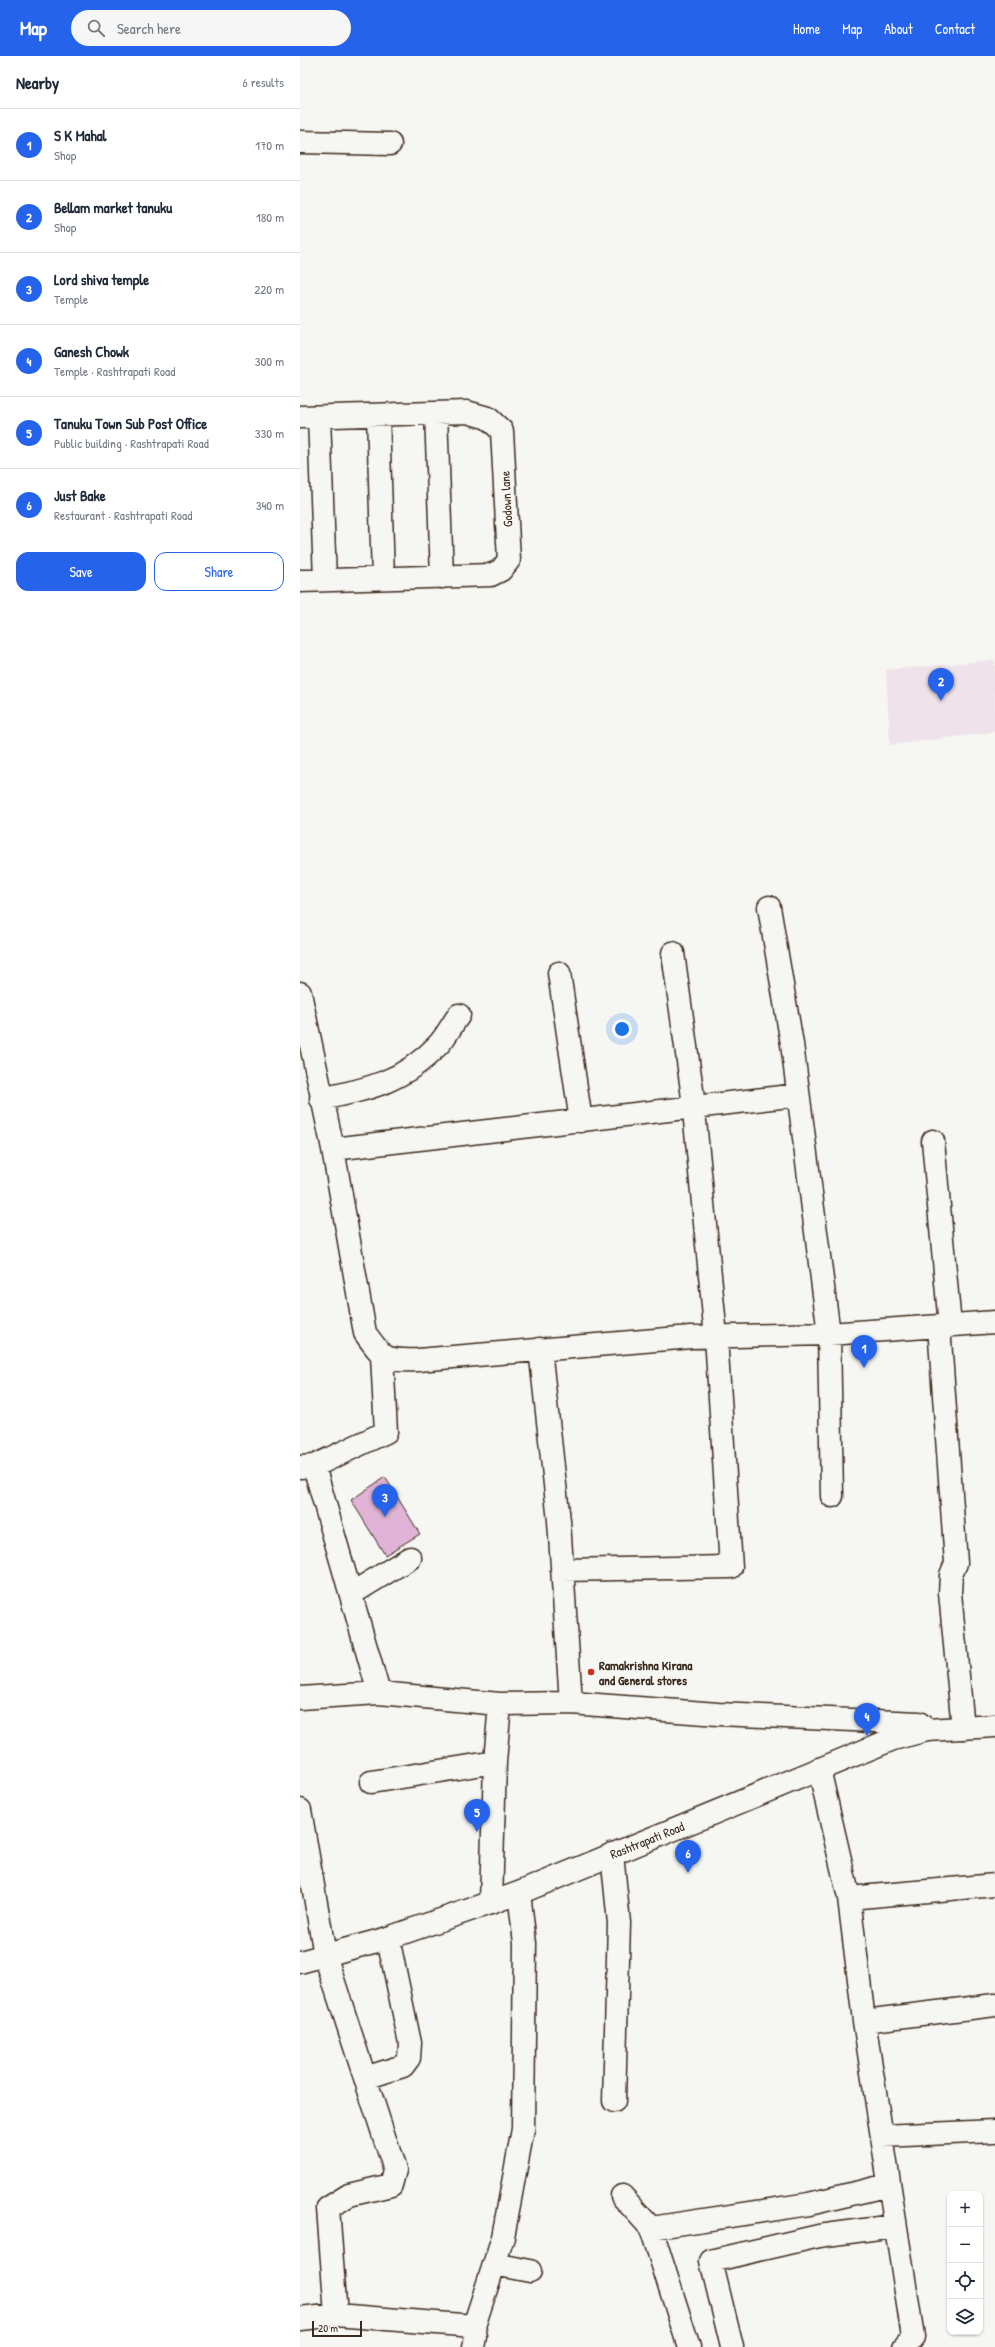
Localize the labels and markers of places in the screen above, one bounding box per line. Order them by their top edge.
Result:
pin: 2 [928,668,954,701]
pin: 1 [851,1335,877,1368]
pin: 3 [372,1484,398,1517]
place label: Ramakrishna Kirana and General stores [599,1656,693,1689]
marker: Ramakrishna Kirana and General stores [586,1667,596,1677]
pin: 4 [854,1703,880,1736]
pin: 5 [464,1799,490,1832]
pin: 6 [675,1840,701,1873]

